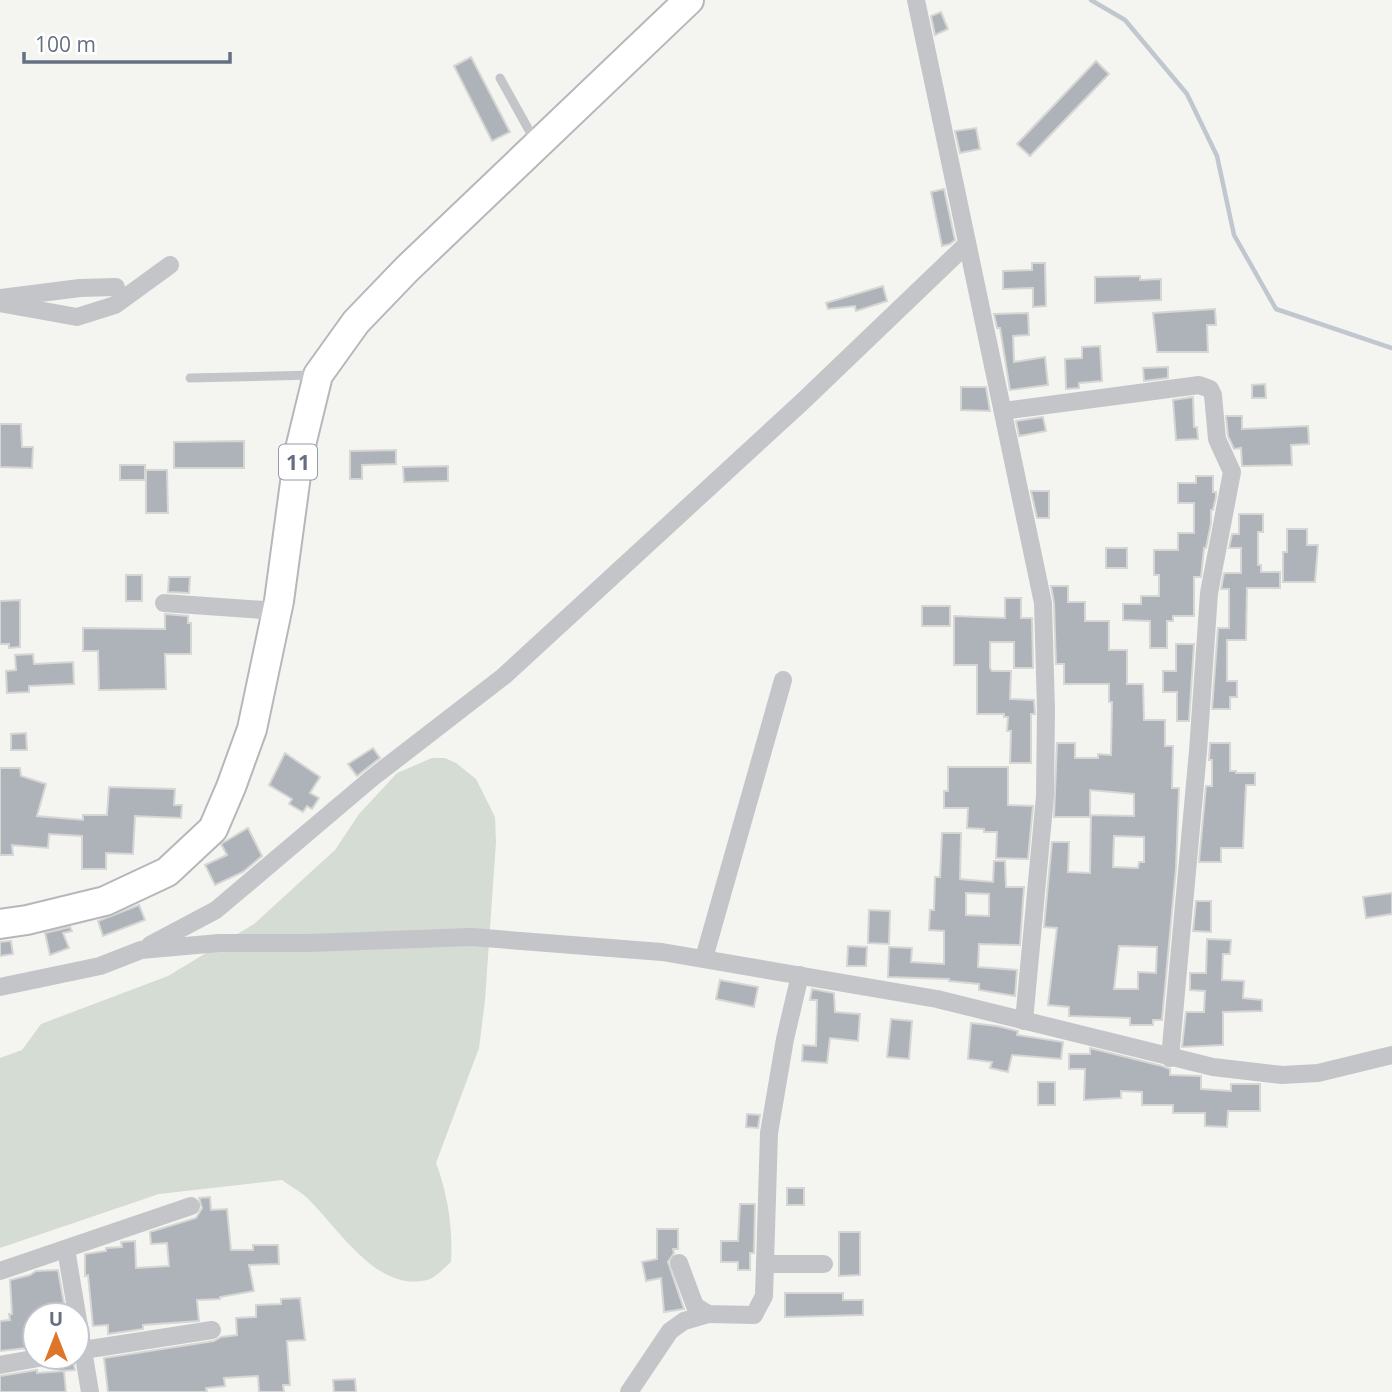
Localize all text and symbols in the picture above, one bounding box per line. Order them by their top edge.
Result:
scale bar [24,21,231,65]
text: 100 m [35,30,96,58]
road number: 11 [279,444,317,480]
north arrow [21,1301,91,1371]
text: U [49,1306,63,1332]

